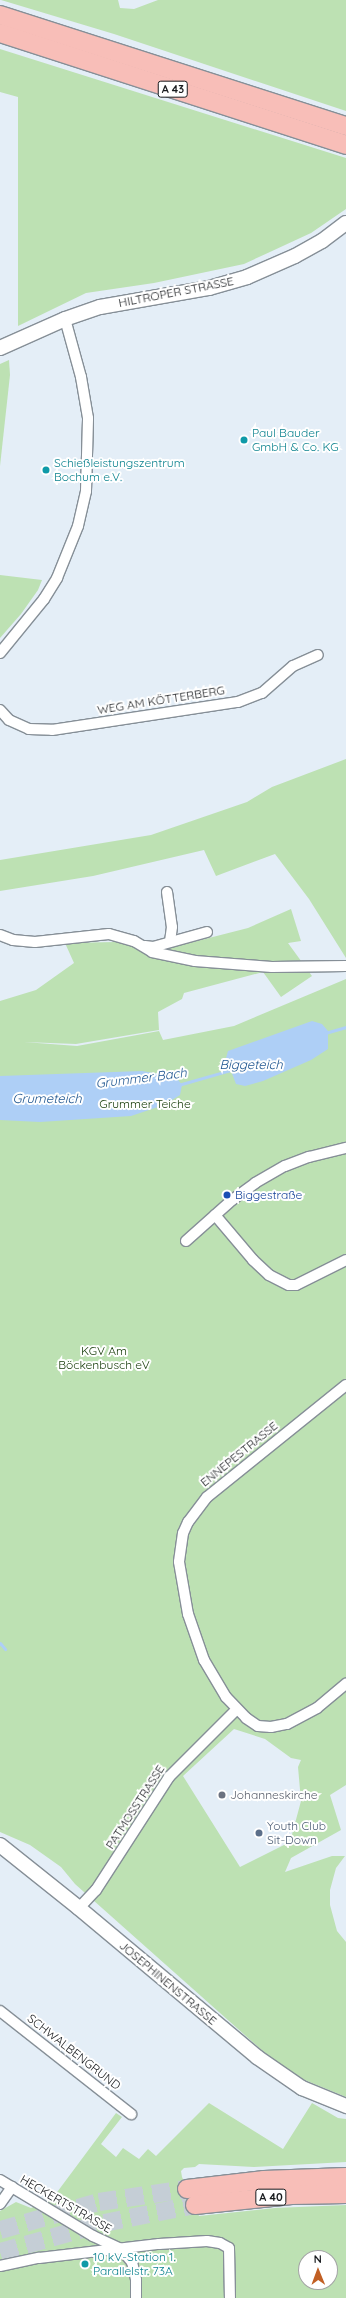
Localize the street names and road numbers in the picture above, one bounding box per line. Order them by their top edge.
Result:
road number: A 43 [157,80,189,98]
street label: HILTROPER STRASSE [117,274,235,310]
street label: WEG AM KÖTTERBERG [96,683,226,717]
street label: ENNEPESTRASSE [197,1418,281,1490]
street label: PATMOSSTRASSE [103,1762,167,1852]
street label: JOSEPHINENSTRASSE [116,1938,220,2028]
street label: SCHWALBENGRUND [25,2011,123,2093]
street label: HECKERTSTRASSE [18,2172,114,2236]
road number: A 40 [255,2188,287,2206]

